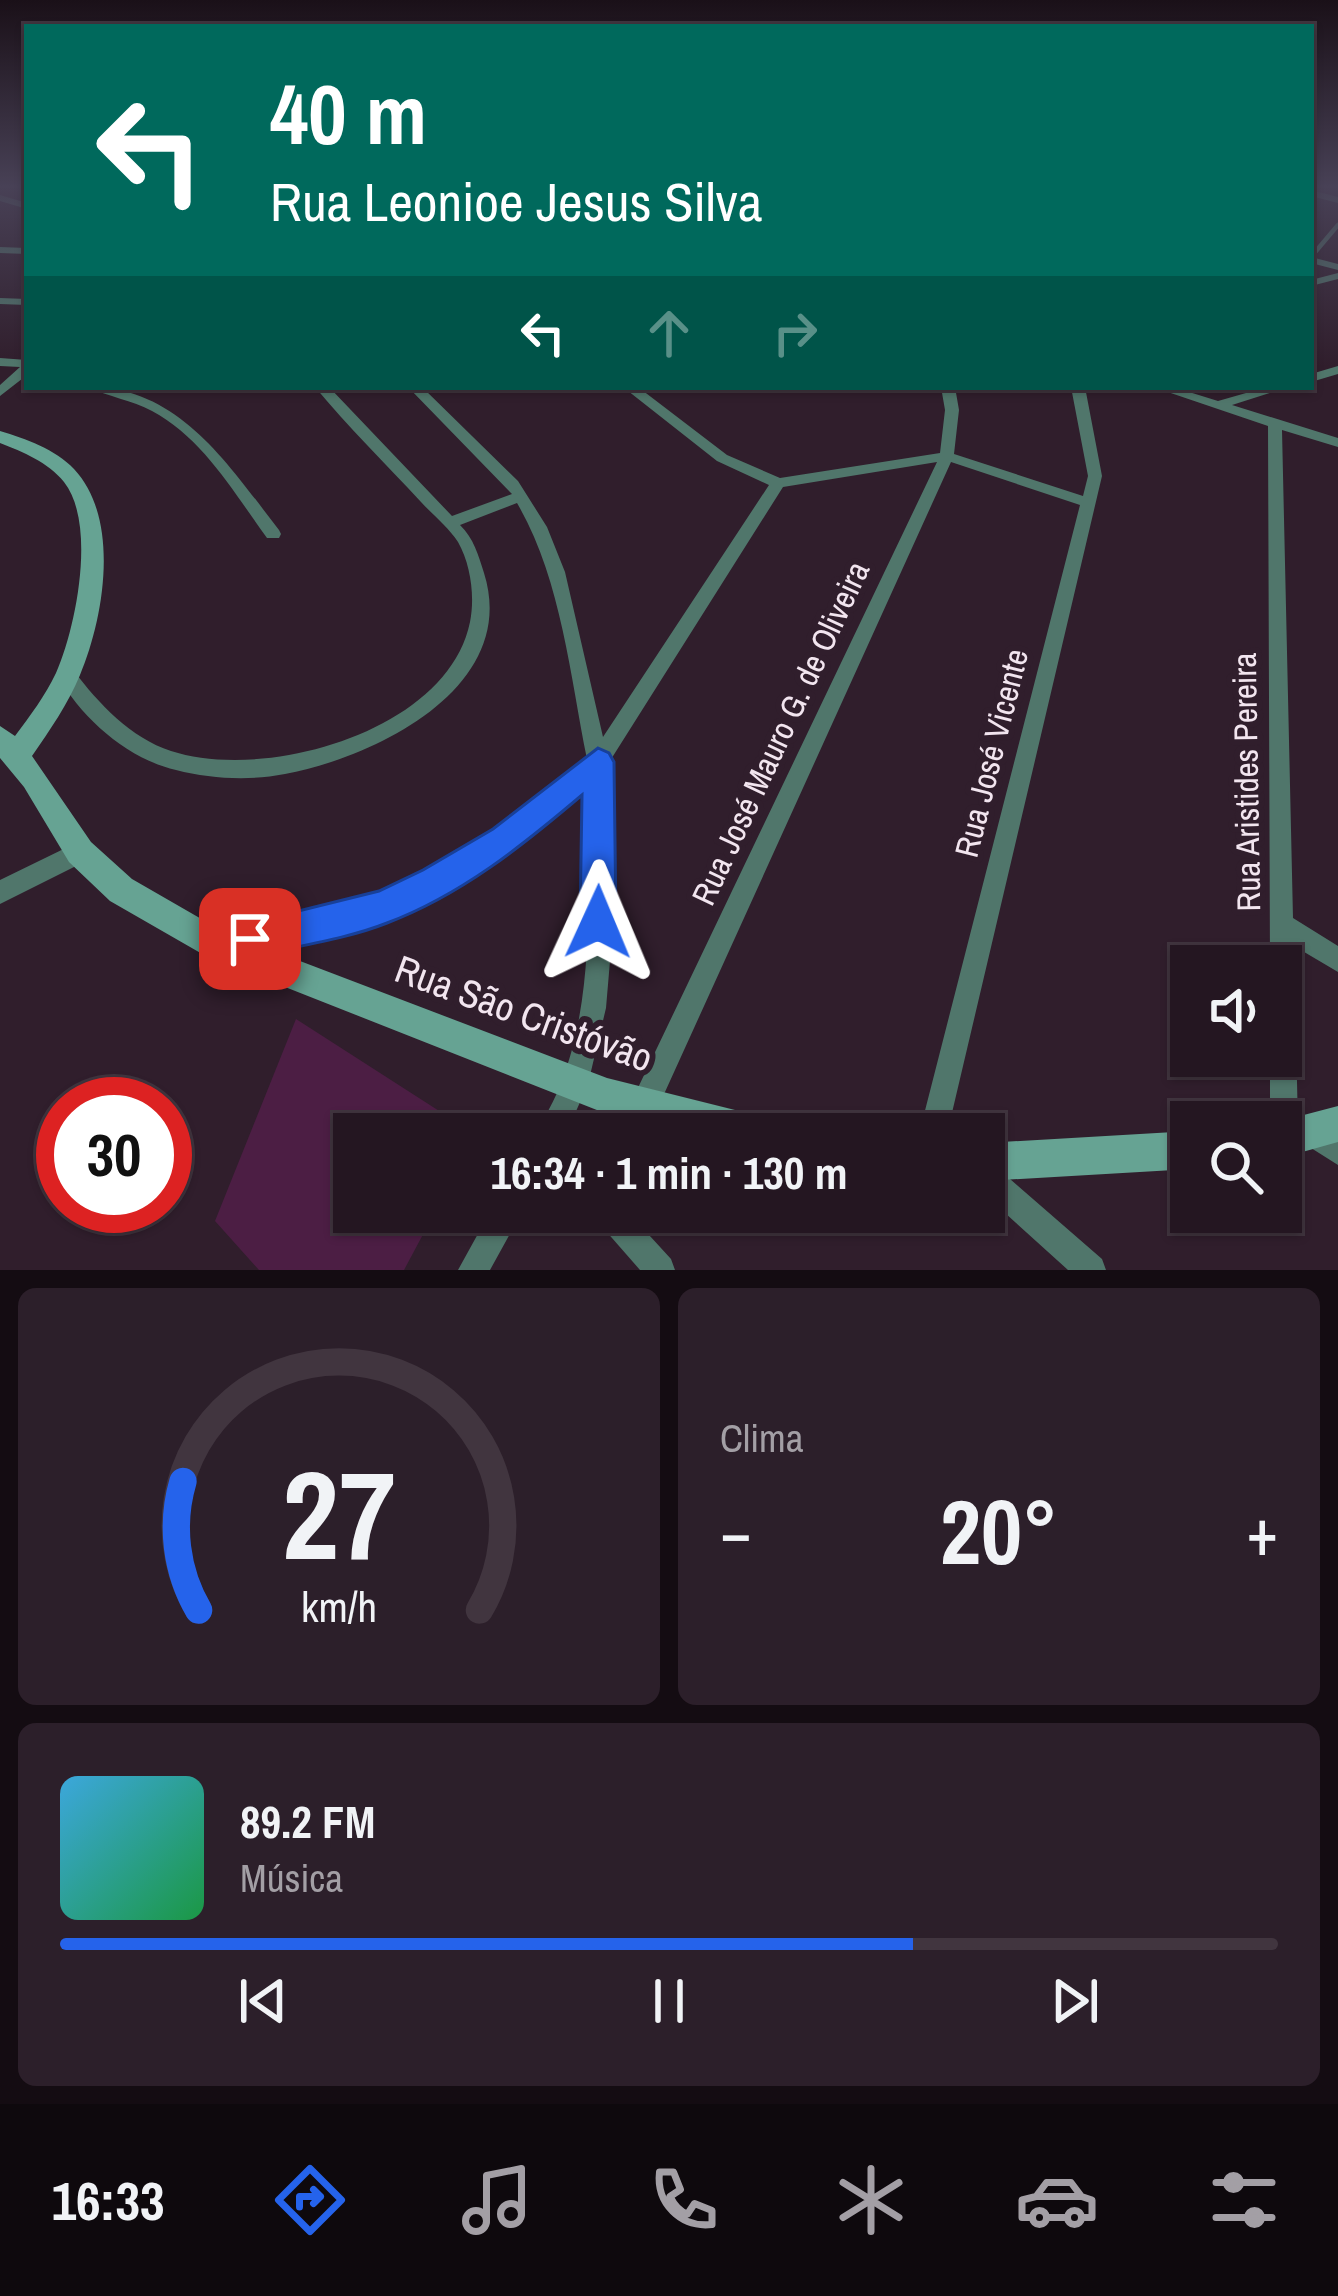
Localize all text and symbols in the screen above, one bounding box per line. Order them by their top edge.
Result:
text: 40 m [270,57,427,170]
icon: left [72,72,228,228]
text: Rua Leonioe Jesus Silva [270,165,762,238]
icon: left [510,300,576,366]
icon: ahead [636,300,702,366]
icon: right [762,300,828,366]
street label: Rua José Mauro G. de Oliveira [681,554,879,912]
street label: Rua José Vicente [944,644,1038,862]
street label: Rua Aristides Pereira [1222,652,1270,912]
position arrow [535,859,661,985]
pin [199,888,301,990]
icon: arrive [217,906,283,972]
street label: Rua São Cristóvão [388,942,660,1084]
map controls [1170,945,1302,1233]
button: sound [1170,945,1302,1077]
speed limit sign: 30 [36,1077,192,1233]
button: search [1170,1101,1302,1233]
text: 16:34 · 1 min · 130 m [491,1142,847,1203]
text: Clima [720,1412,804,1464]
text: 27 [282,1430,396,1598]
text: 20° [940,1471,1058,1592]
text: − [720,1487,752,1576]
text: + [1246,1487,1278,1576]
text: km/h [301,1577,377,1634]
text: 89.2 FM [240,1791,375,1852]
text: Música [240,1852,343,1904]
icon: previous [230,1968,296,2034]
icon: pause [636,1968,702,2034]
icon: next [1042,1968,1108,2034]
icon: directions [268,2158,352,2242]
icon: music [455,2158,539,2242]
icon: phone [642,2158,726,2242]
icon: climate [829,2158,913,2242]
icon: car [1015,2158,1099,2242]
icon: filters [1202,2158,1286,2242]
text: 16:33 [51,2164,165,2237]

